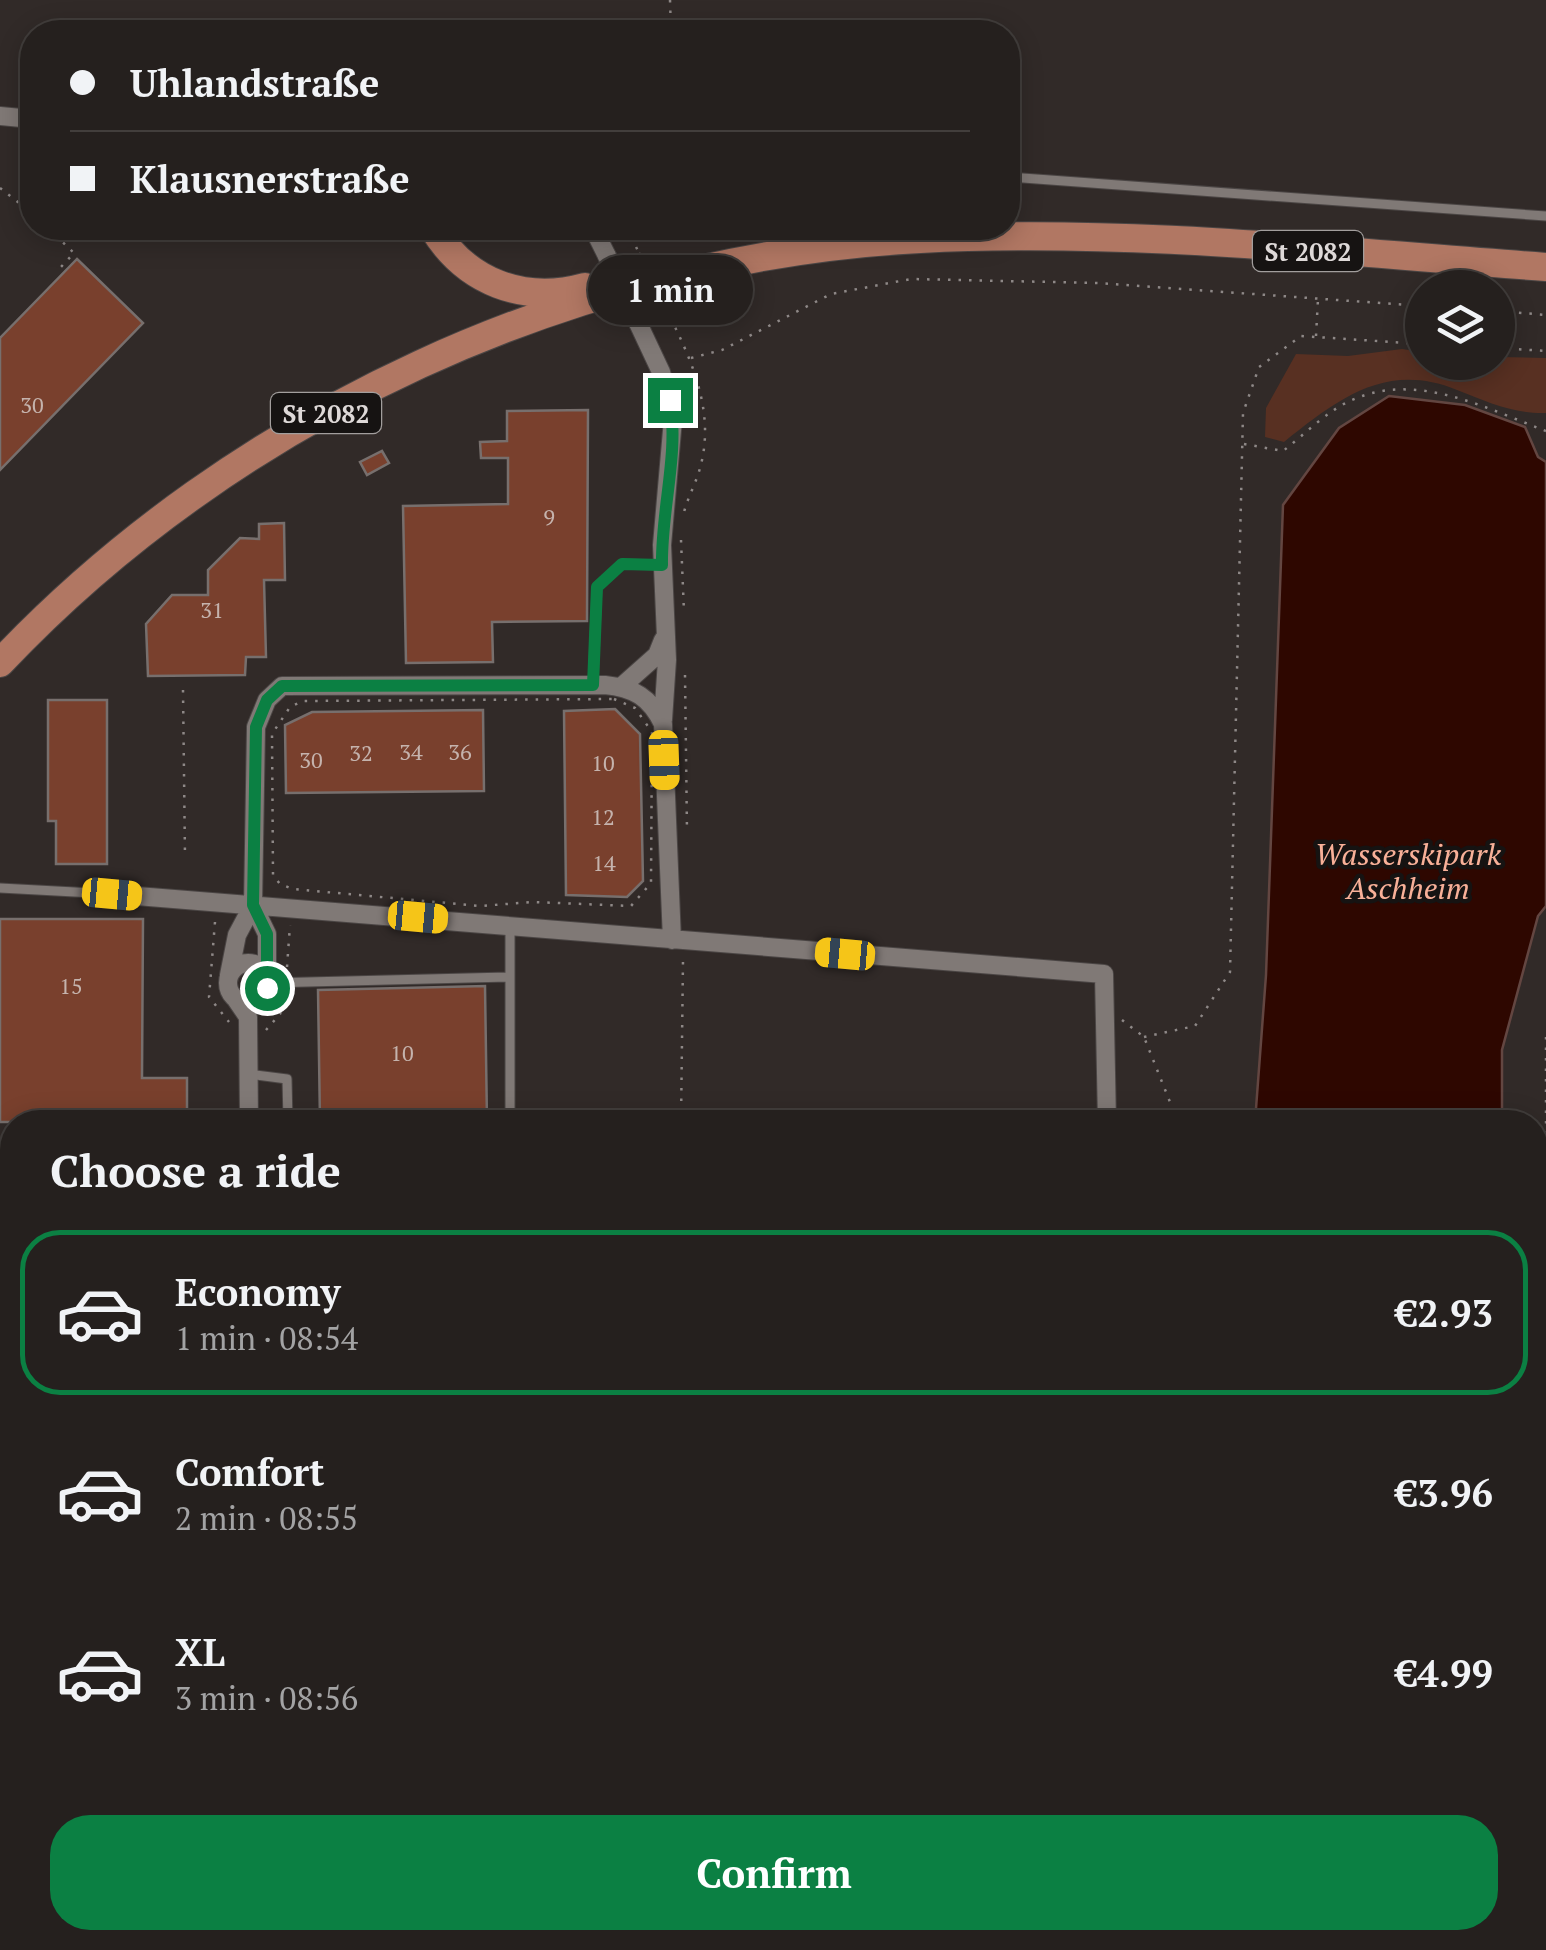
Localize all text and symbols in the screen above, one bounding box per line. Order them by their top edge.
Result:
text: Uhlandstraße [130,58,379,108]
text: Klausnerstraße [130,154,410,204]
road number: St 2082 [1253,231,1363,271]
callout: 1 min [588,255,752,325]
text: 1 min [627,269,714,311]
map controls [1405,270,1515,380]
button: layers [1405,270,1515,380]
route end [648,378,693,423]
house number: 30 [20,390,44,419]
road number: St 2082 [271,393,381,433]
house number: 9 [543,502,555,531]
house number: 31 [200,595,224,624]
car [648,729,680,791]
house number: 34 [399,737,423,766]
house number: 36 [448,737,472,766]
house number: 32 [349,738,373,767]
house number: 30 [299,745,323,774]
house number: 10 [591,748,615,777]
house number: 12 [591,802,615,831]
water label: Wasserskipark Aschheim [1315,834,1502,908]
house number: 14 [592,848,616,877]
car [81,876,143,912]
car [387,899,449,935]
car [814,936,876,972]
route start [245,966,290,1011]
house number: 15 [59,971,83,1000]
house number: 10 [390,1038,414,1067]
text: Choose a ride [50,1140,341,1200]
text: Economy [175,1267,341,1317]
icon: car [55,1268,145,1358]
text: €2.93 [1396,1288,1493,1338]
text: 1 min · 08:54 [175,1317,358,1359]
text: Comfort [175,1447,324,1497]
icon: car [55,1448,145,1538]
text: €3.96 [1396,1468,1493,1518]
text: 2 min · 08:55 [175,1497,358,1539]
text: XL [175,1627,225,1677]
icon: car [55,1628,145,1718]
text: €4.99 [1396,1648,1493,1698]
text: 3 min · 08:56 [175,1677,358,1719]
button: Confirm [50,1815,1498,1930]

